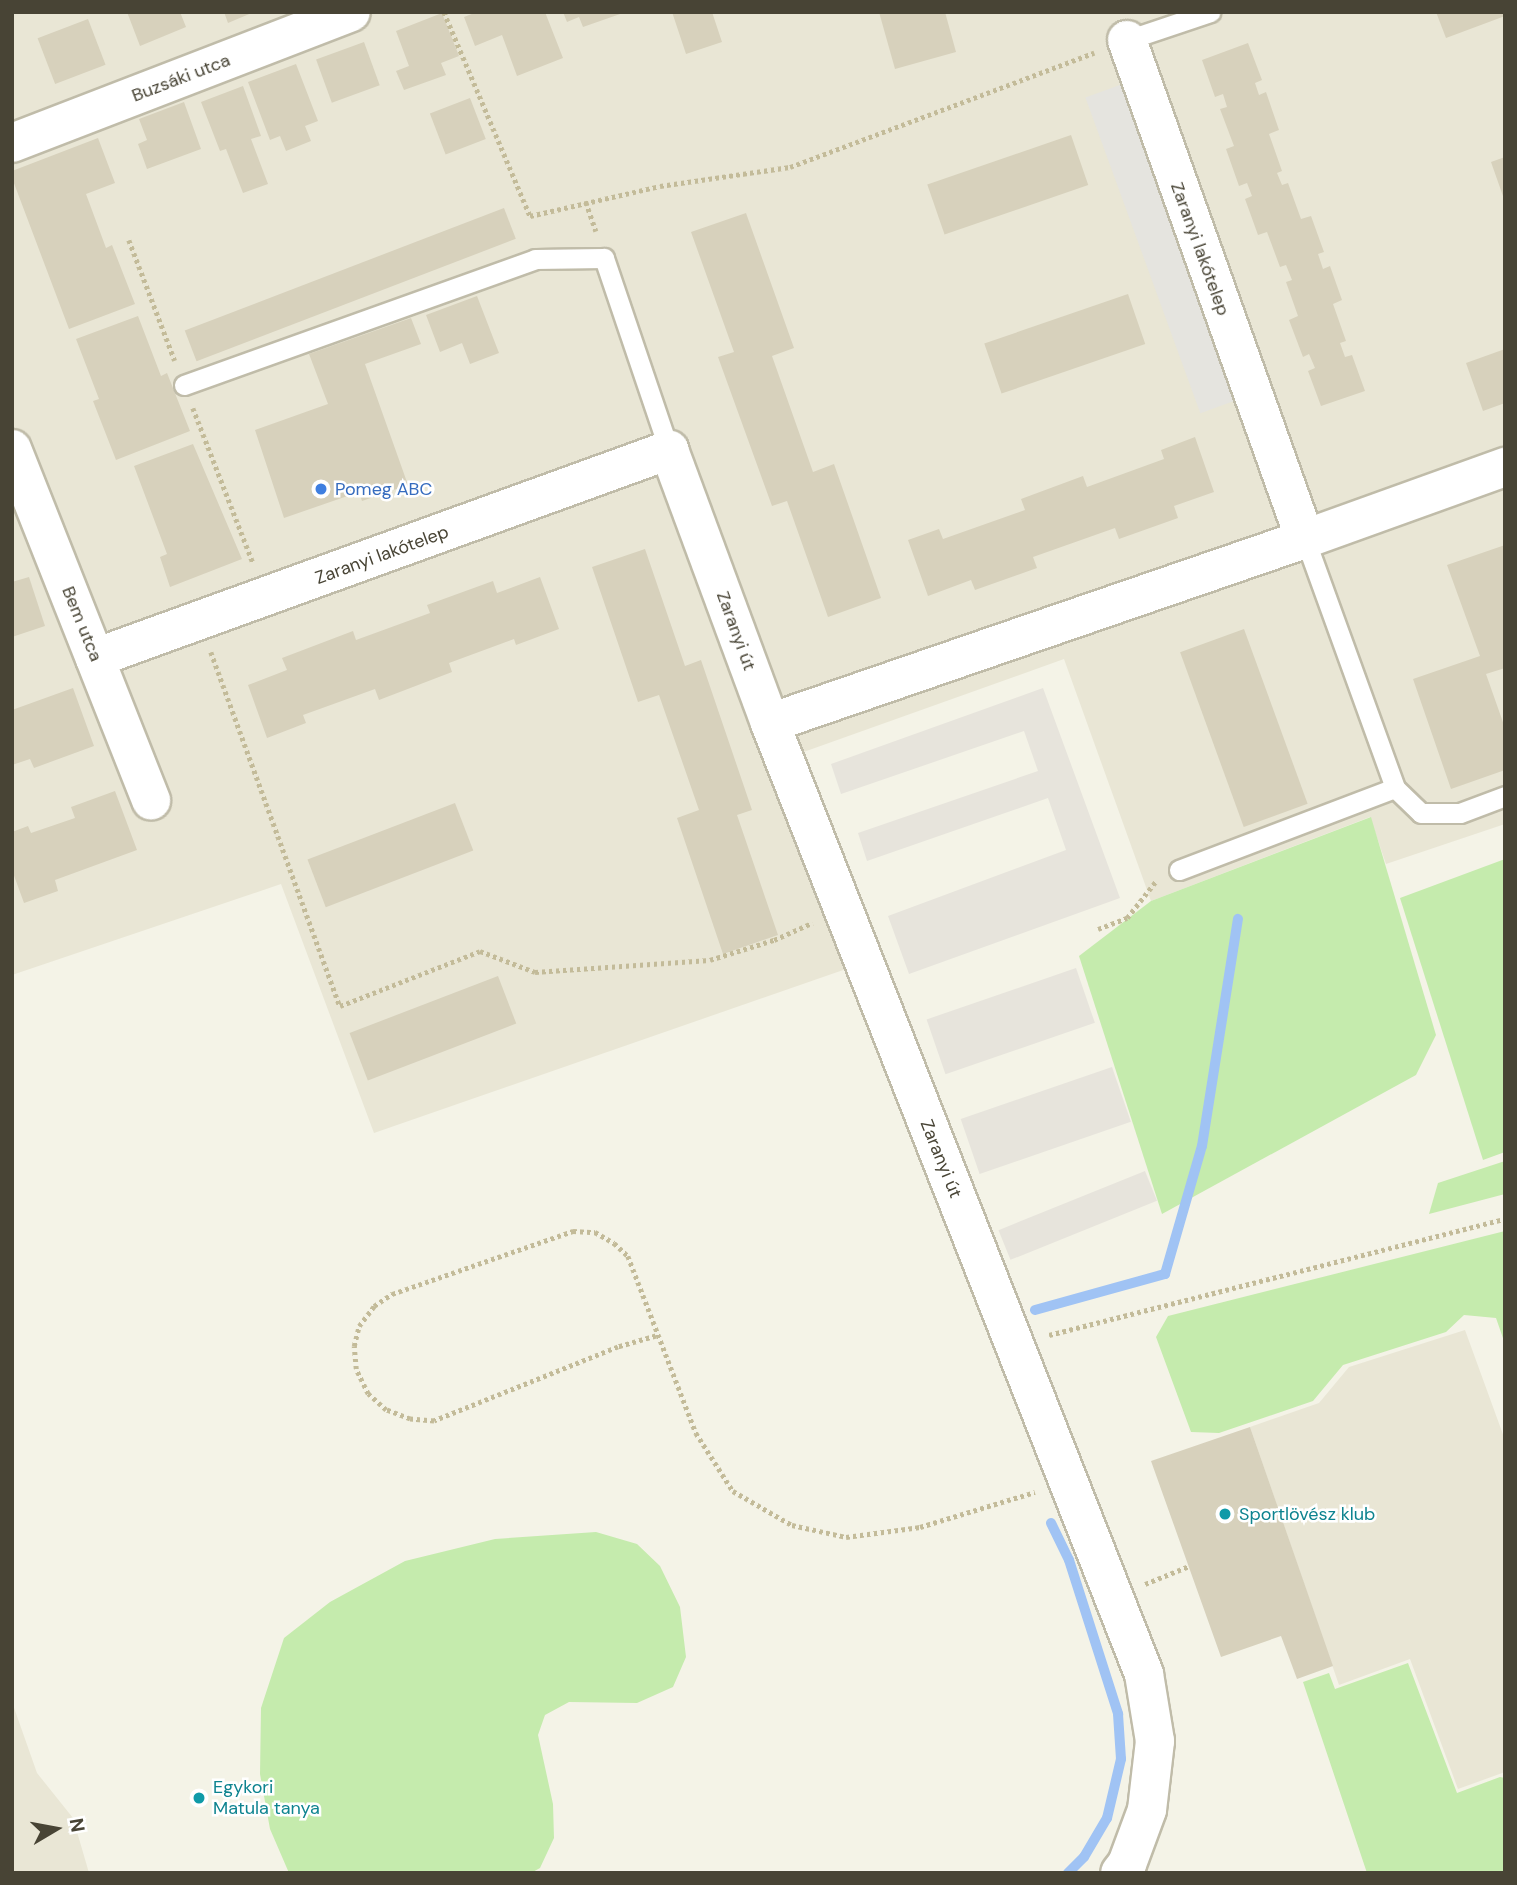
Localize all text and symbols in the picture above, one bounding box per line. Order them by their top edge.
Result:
street label: Buzsáki utca [129,49,233,107]
street label: Zaranyi lakótelep [1166,179,1234,319]
place label: Pomeg ABC [335,478,432,500]
marker: Pomeg ABC [313,481,329,497]
street label: Zaranyi lakótelep [312,521,452,589]
street label: Bem utca [57,583,107,665]
street label: Zaranyi út [712,589,760,673]
street label: Zaranyi út [916,1117,966,1201]
place label: Sportlövész klub [1239,1503,1375,1525]
marker: Sportlövész klub [1217,1506,1233,1522]
place label: Egykori Matula tanya [213,1777,320,1820]
marker: Egykori Matula tanya [191,1790,207,1806]
north arrow [21,1794,91,1864]
text: N [64,1816,91,1834]

